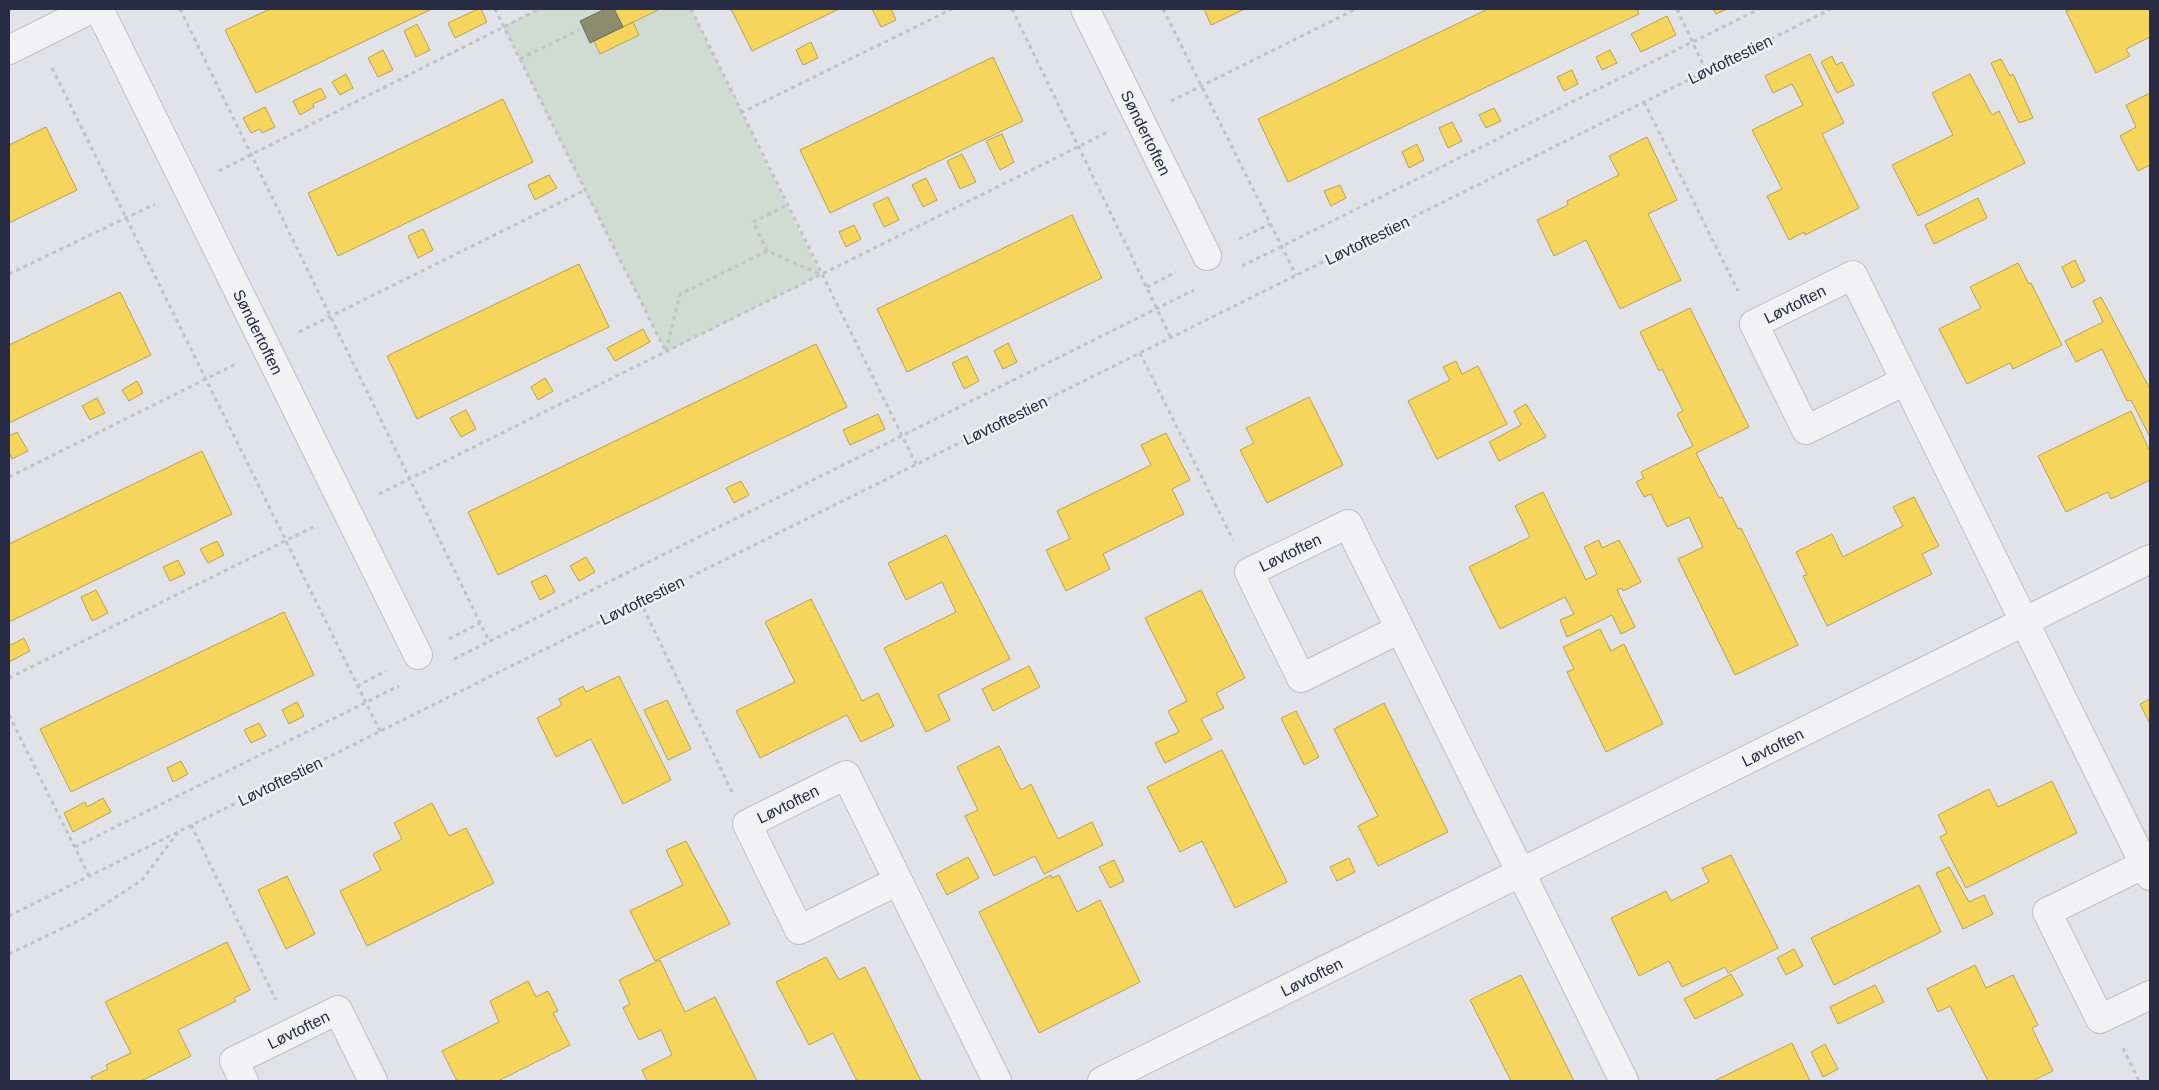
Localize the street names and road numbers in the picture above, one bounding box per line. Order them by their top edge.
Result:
street label: Løvtoftestien [1685,32,1775,87]
street label: Søndertoften [1118,88,1174,178]
street label: Løvtoftestien [1322,213,1412,268]
street label: Løvtoften [1761,282,1829,327]
street label: Søndertoften [230,287,286,377]
street label: Løvtoftestien [960,393,1050,448]
street label: Løvtoften [1256,530,1324,575]
street label: Løvtoftestien [597,573,687,628]
street label: Løvtoften [1739,725,1806,770]
street label: Løvtoftestien [235,754,325,809]
street label: Løvtoften [754,782,822,827]
street label: Løvtoften [1278,955,1345,1000]
street label: Løvtoften [265,1008,332,1052]

